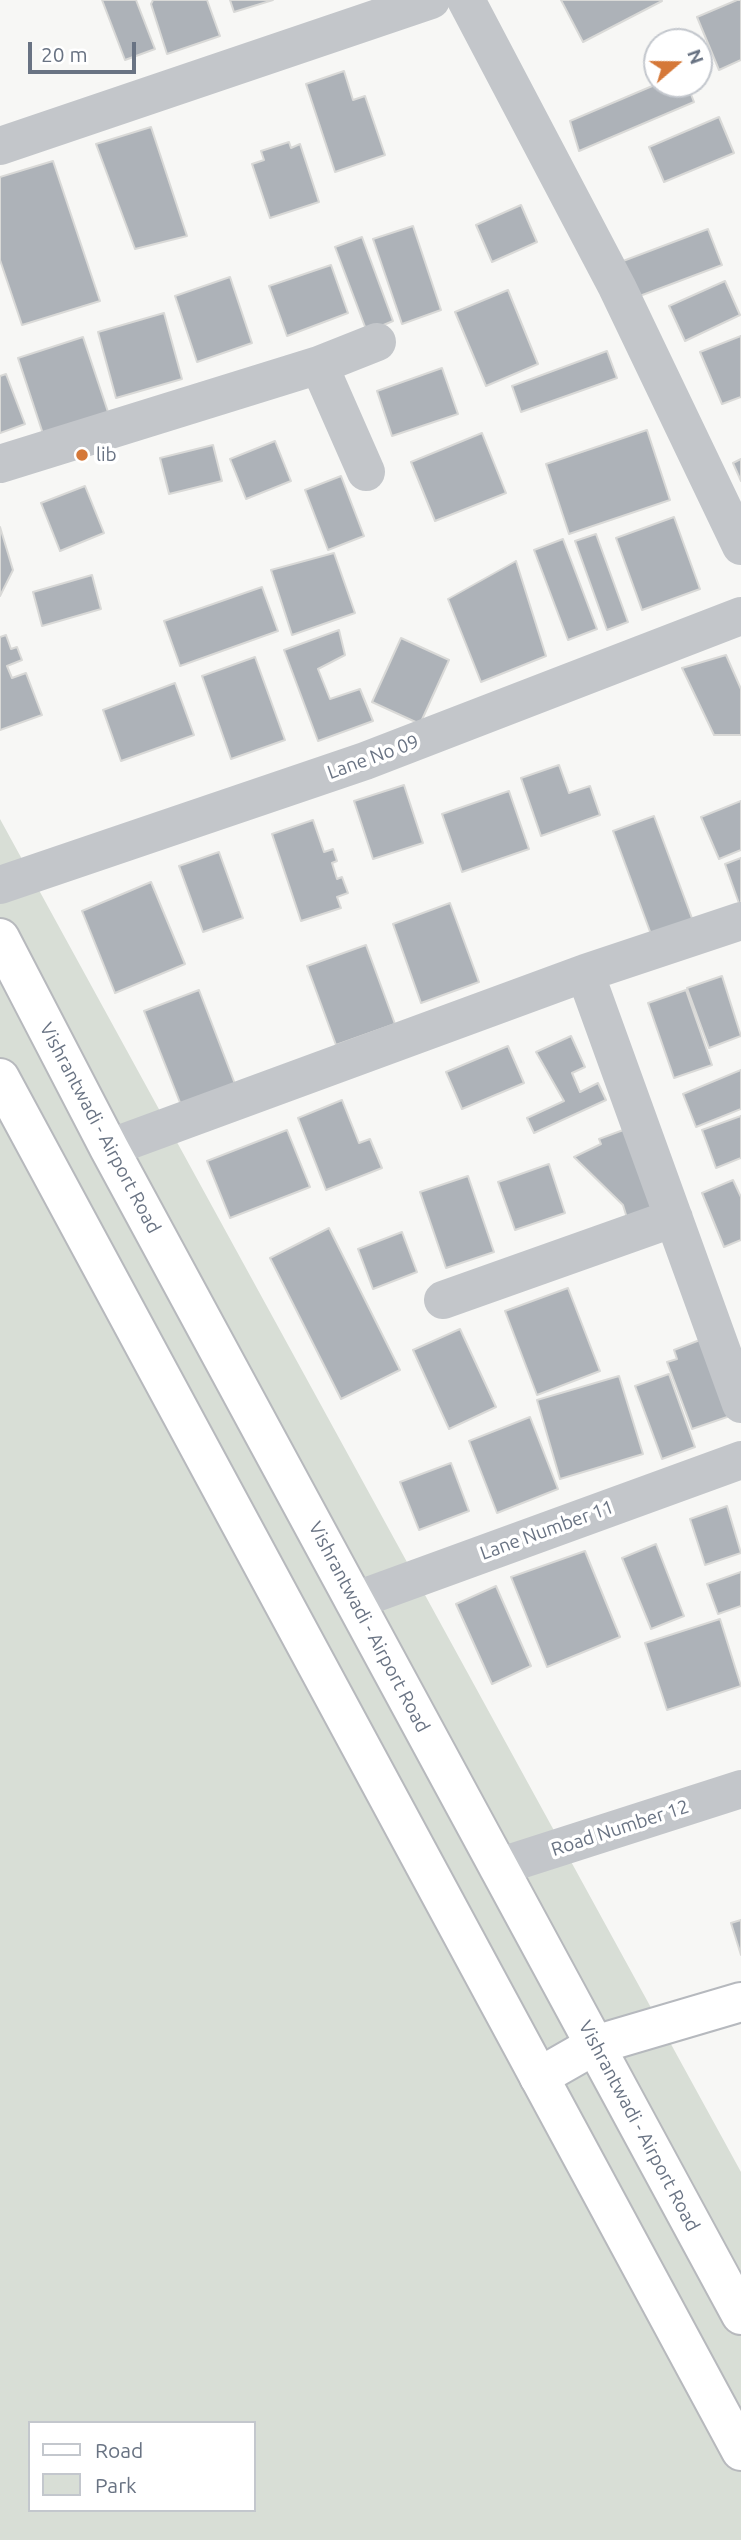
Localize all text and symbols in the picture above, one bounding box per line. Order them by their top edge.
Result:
scale bar [32,28,140,72]
north arrow [643,28,713,98]
text: 20 m [41,42,88,66]
text: N [683,46,709,67]
place label: lib [96,444,117,466]
marker: lib [74,447,90,463]
street label: Lane No 09 [324,730,422,784]
street label: Vishrantwadi - Airport Road [35,1019,165,1237]
street label: Lane Number 11 [477,1495,617,1565]
street label: Vishrantwadi - Airport Road [304,1518,434,1736]
street label: Road Number 12 [548,1795,692,1861]
street label: Vishrantwadi - Airport Road [574,2017,704,2235]
legend [28,2421,256,2512]
text: Road [95,2438,143,2462]
text: Park [95,2473,137,2497]

